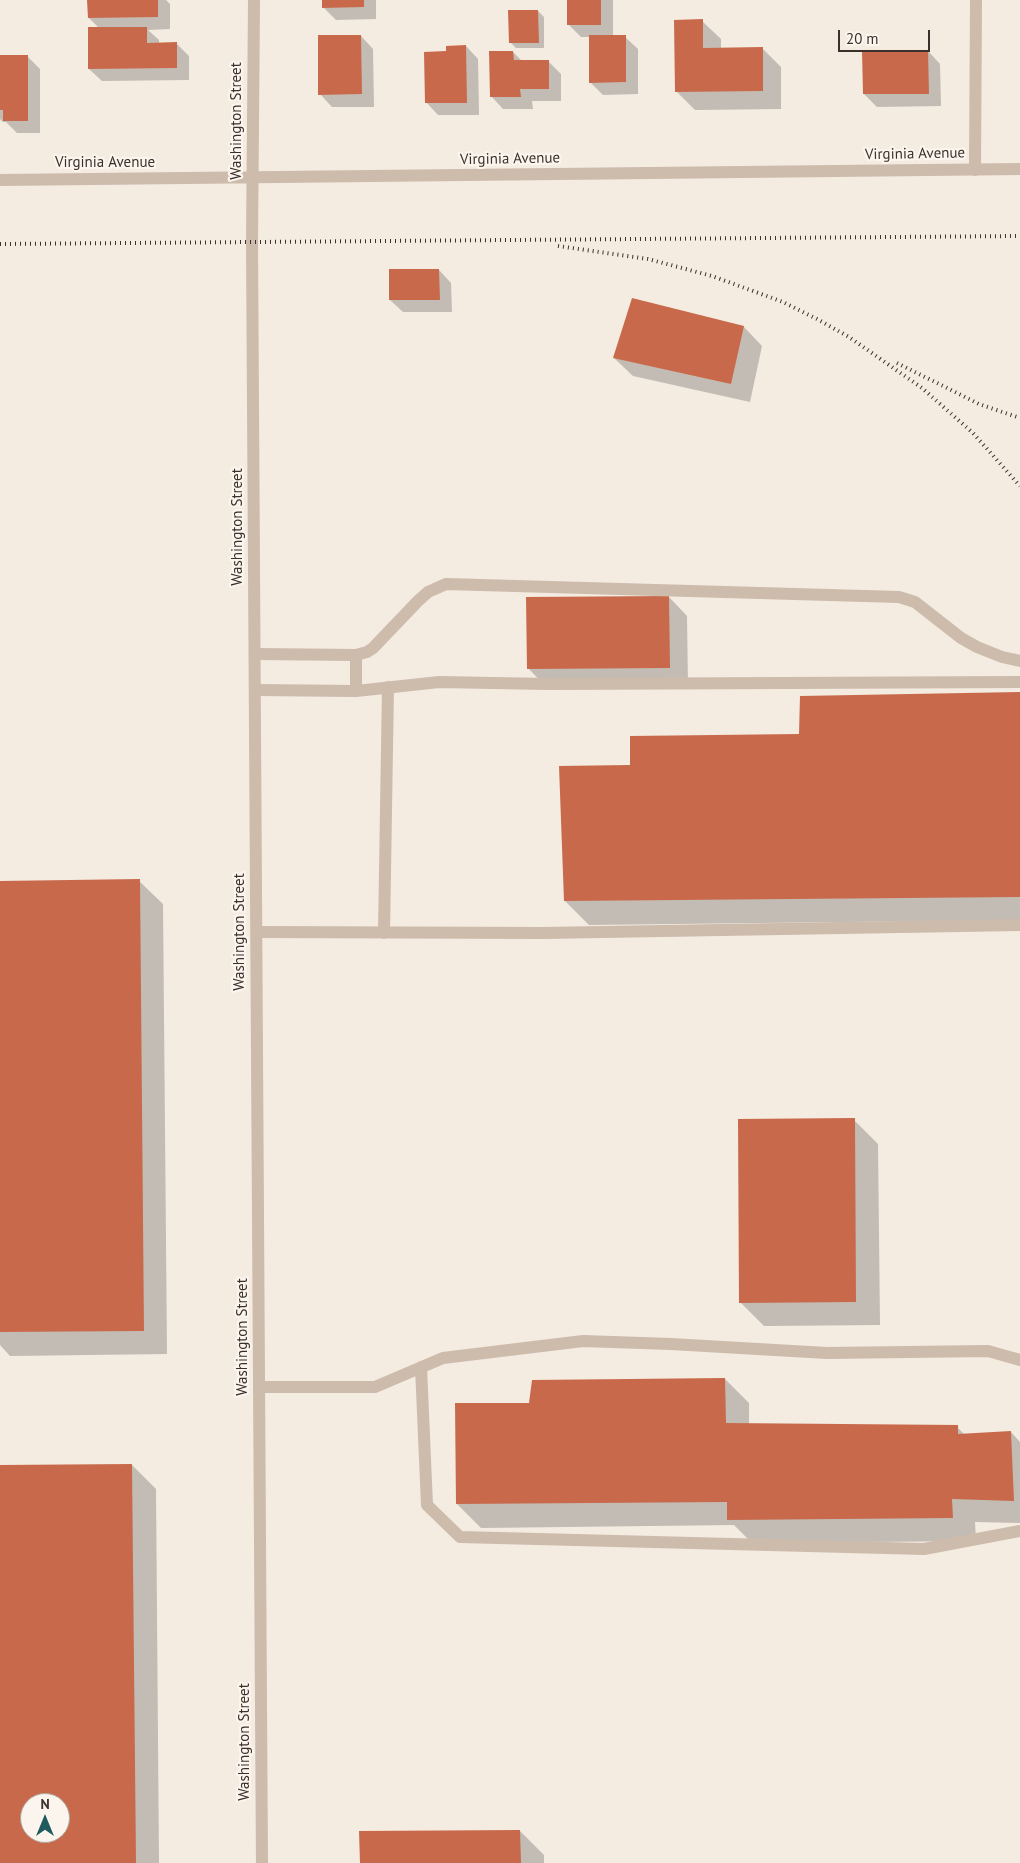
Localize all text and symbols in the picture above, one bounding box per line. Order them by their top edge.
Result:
scale bar [840,20,932,52]
text: 20 m [846,29,879,48]
street label: Washington Street [228,62,246,180]
street label: Virginia Avenue [865,144,965,164]
street label: Virginia Avenue [460,149,560,169]
street label: Virginia Avenue [55,154,155,172]
street label: Washington Street [229,468,247,586]
street label: Washington Street [231,873,249,991]
street label: Washington Street [234,1278,252,1396]
street label: Washington Street [236,1683,254,1801]
north arrow [20,1793,70,1843]
text: N [40,1795,50,1813]

